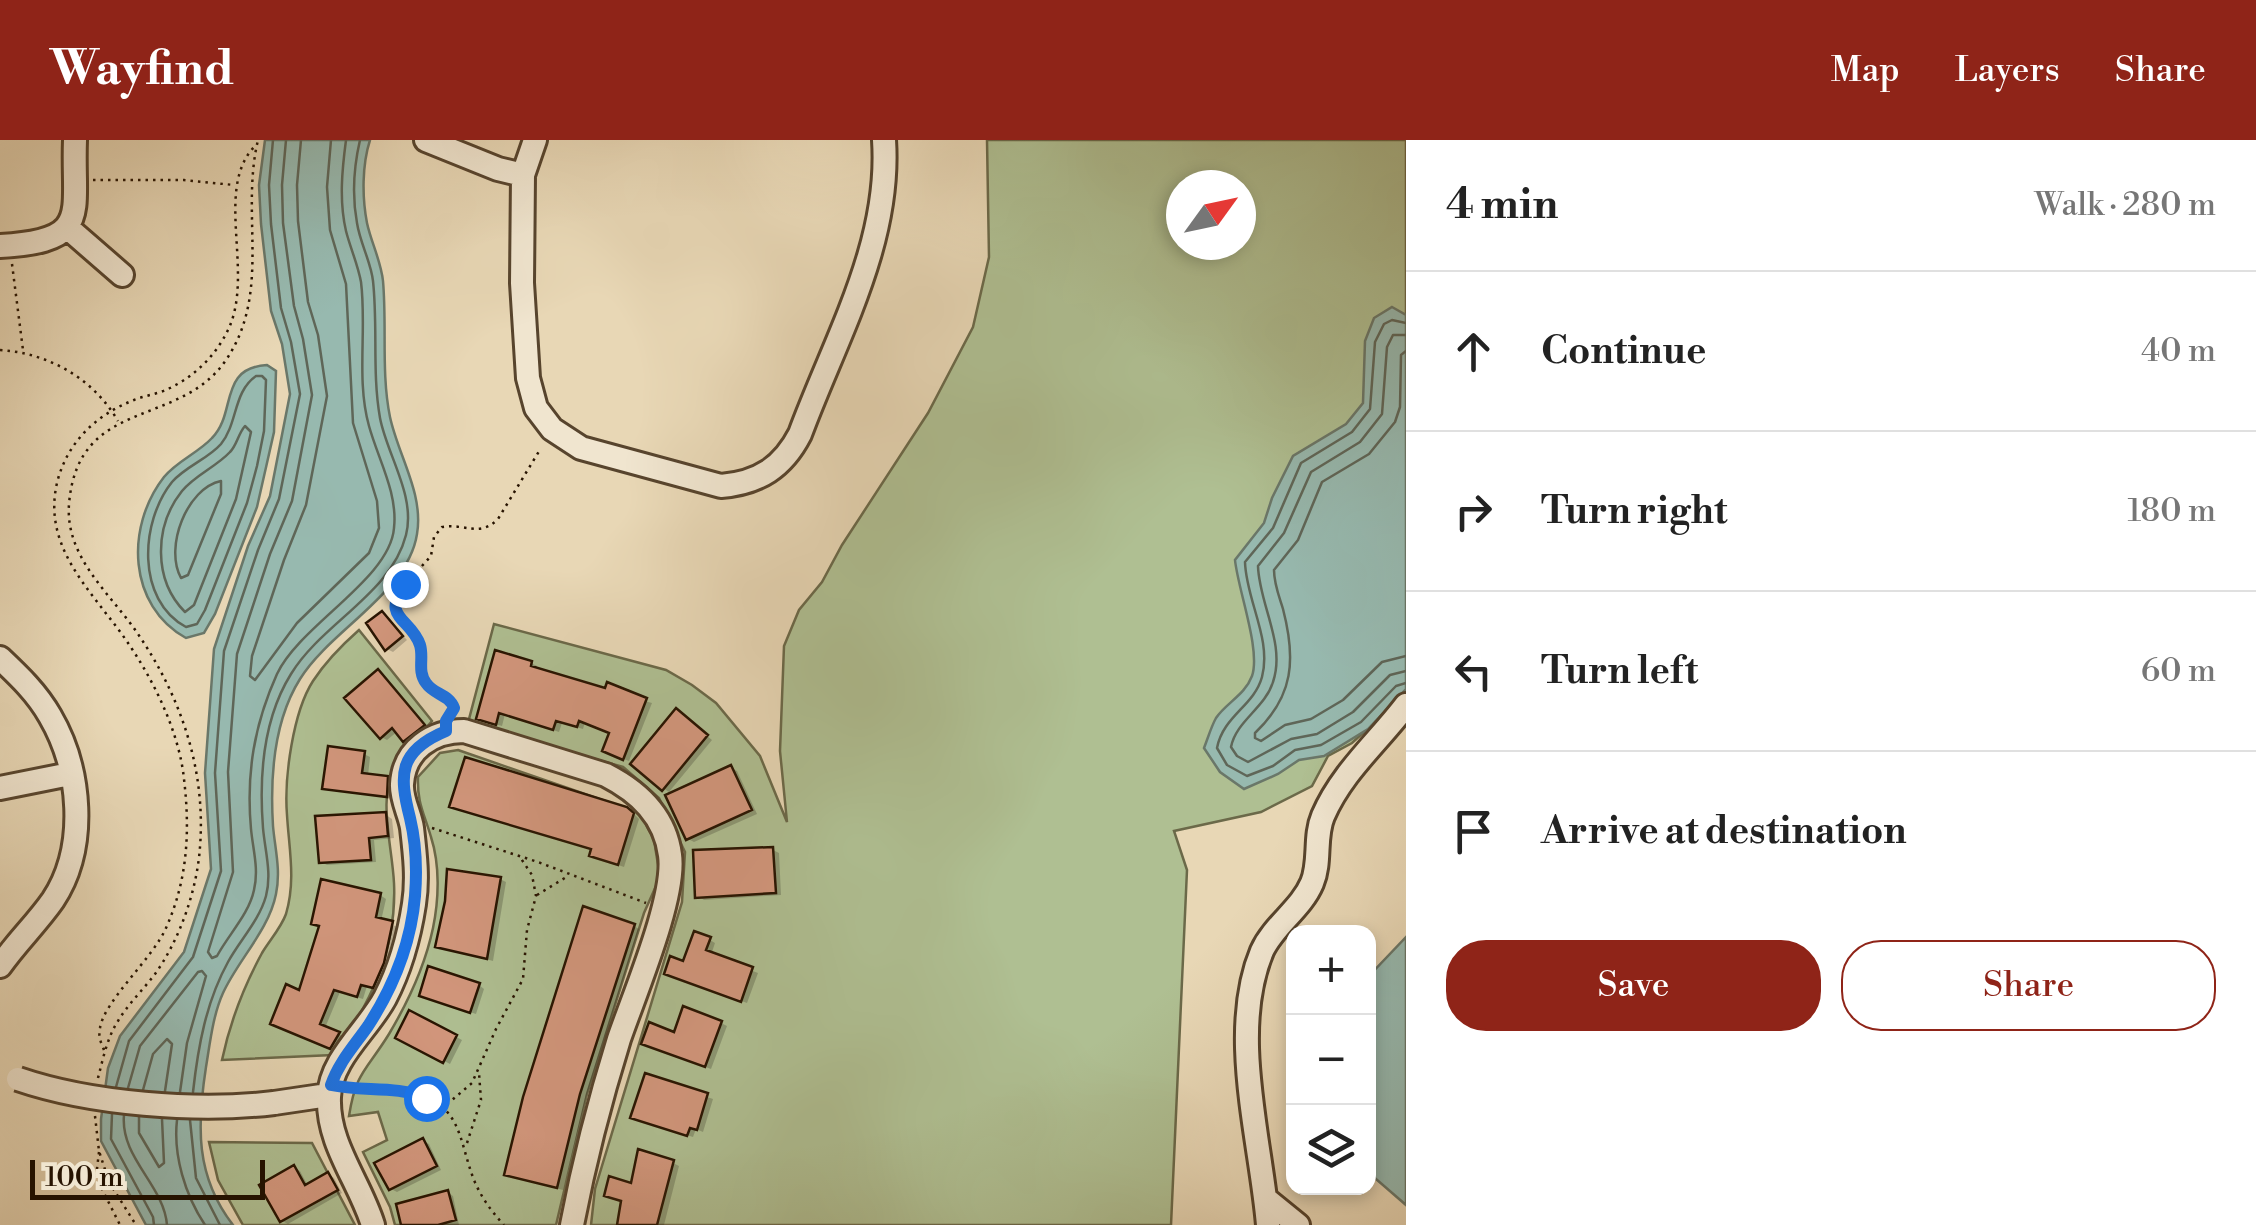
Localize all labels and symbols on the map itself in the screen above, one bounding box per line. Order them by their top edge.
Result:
north arrow [1166,170,1256,260]
route end [383,562,429,608]
route start [404,1076,450,1122]
scale bar [30,1155,265,1200]

